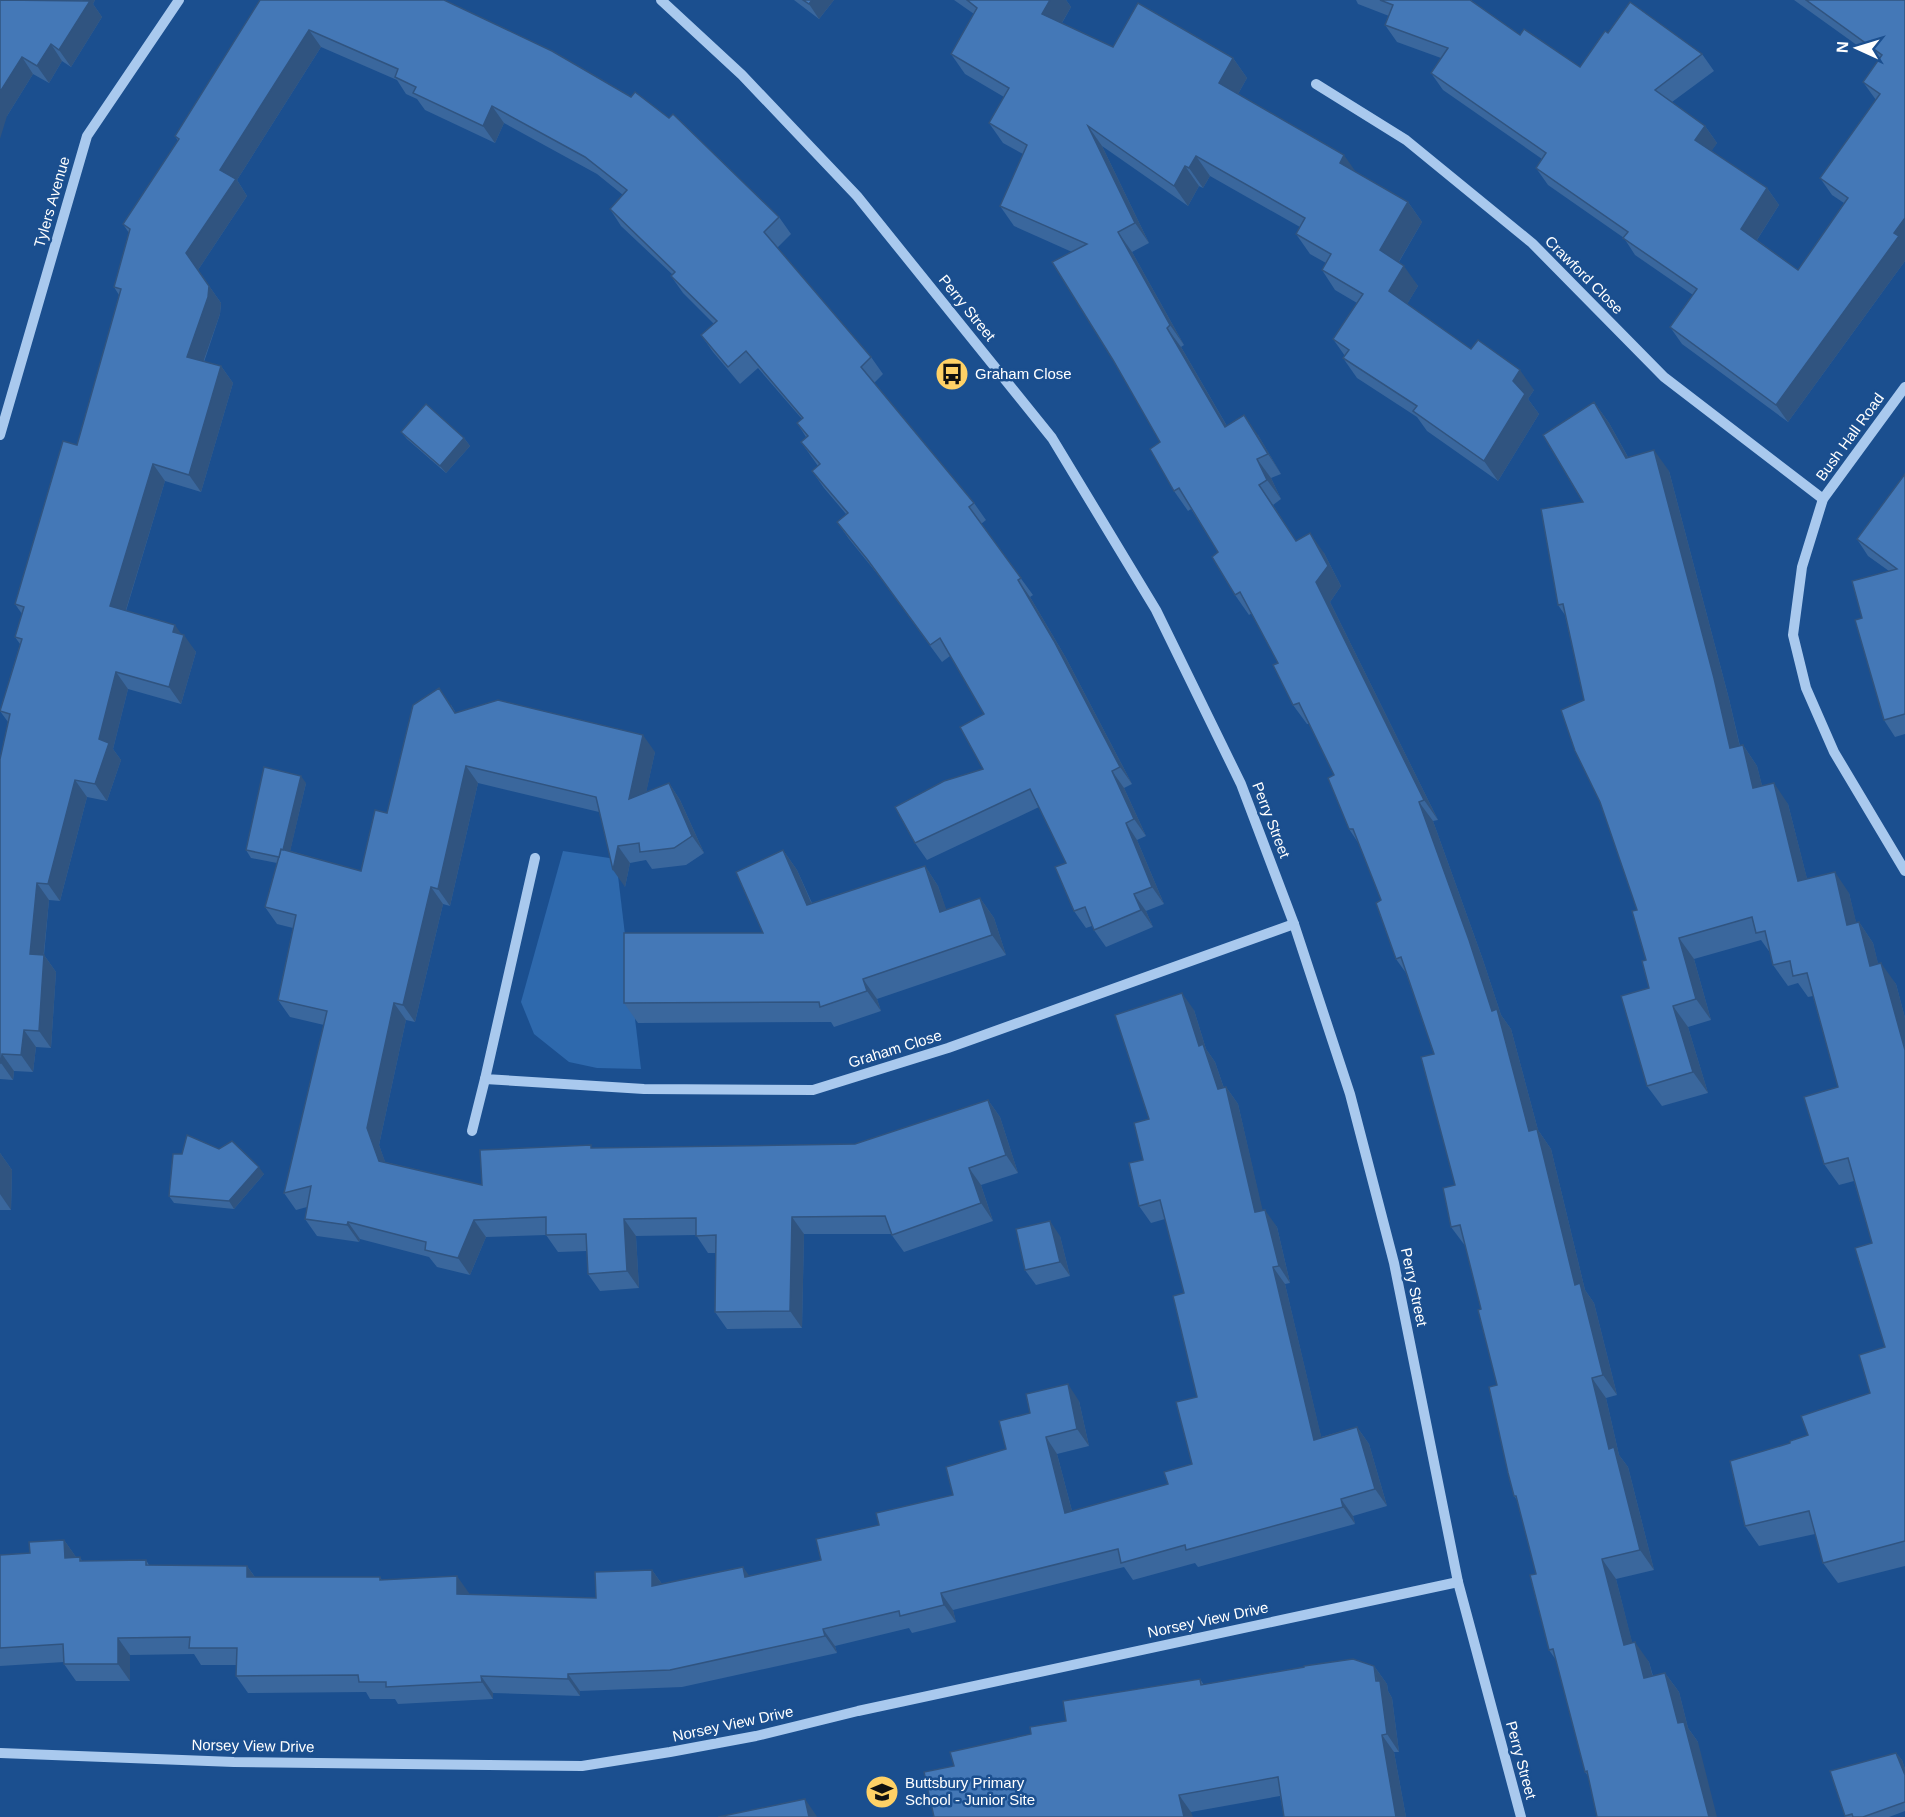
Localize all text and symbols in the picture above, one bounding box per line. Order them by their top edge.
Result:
north arrow [1827,18,1887,78]
text: N [1834,41,1851,53]
street label: Tylers Avenue [30,154,73,249]
street label: Crawford Close [1542,232,1627,317]
street label: Perry Street [936,271,1000,345]
bus stop icon: Graham Close [934,356,970,392]
place label: Graham Close [975,365,1072,382]
street label: Bush Hall Road [1812,390,1887,484]
street label: Perry Street [1249,779,1294,861]
street label: Graham Close [846,1026,944,1071]
street label: Perry Street [1398,1246,1431,1329]
street label: Norsey View Drive [1146,1598,1270,1641]
street label: Norsey View Drive [671,1702,795,1745]
street label: Perry Street [1503,1719,1540,1802]
street label: Norsey View Drive [191,1736,315,1755]
school or university icon: Buttsbury Primary School - Junior Site [864,1774,900,1810]
place label: Buttsbury Primary School - Junior Site [905,1774,1035,1808]

